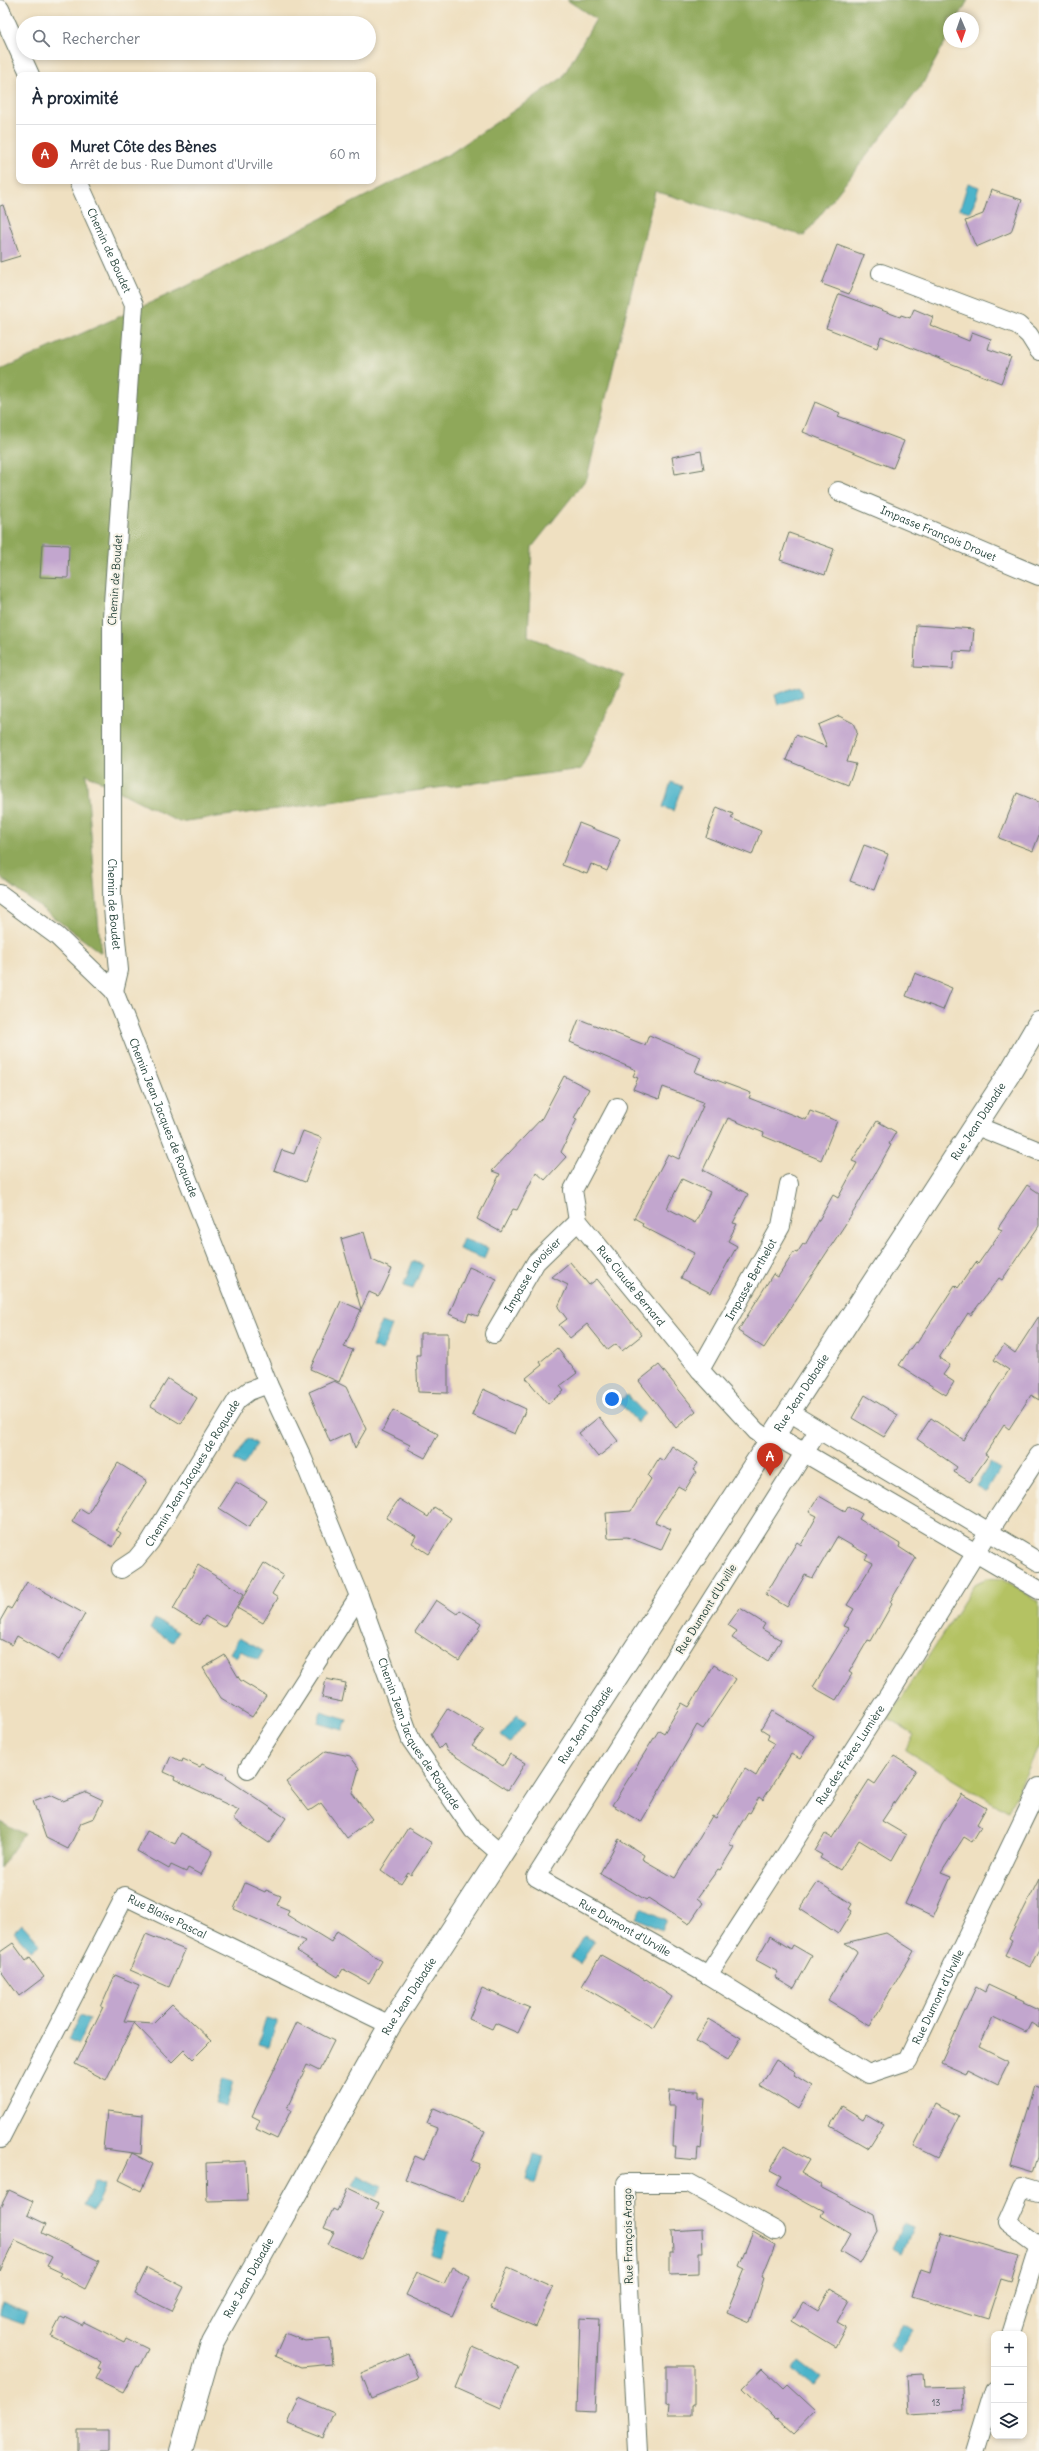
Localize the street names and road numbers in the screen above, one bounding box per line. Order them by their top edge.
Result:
street label: Chemin de Boudet [84,206,135,295]
street label: Impasse François Drouet [878,503,999,564]
street label: Chemin de Boudet [105,534,125,626]
street label: Chemin de Boudet [105,858,124,951]
street label: Chemin Jean Jacques de Roquade [126,1036,201,1199]
street label: Rue Jean Dabadie [948,1080,1009,1163]
street label: Impasse Lavoisier [501,1234,564,1315]
street label: Impasse Berthelot [722,1236,780,1323]
street label: Rue Claude Bernard [594,1242,669,1329]
street label: Rue Jean Dabadie [771,1351,832,1434]
street label: Chemin Jean Jacques de Roquade [142,1397,243,1550]
street label: Rue Dumont d'Urville [673,1561,739,1657]
street label: Chemin Jean Jacques de Roquade [375,1656,464,1812]
street label: Rue Jean Dabadie [555,1683,616,1766]
street label: Rue des Frères Lumière [813,1702,887,1807]
street label: Rue Blaise Pascal [125,1891,209,1942]
street label: Rue Dumont d'Urville [576,1896,674,1959]
street label: Rue Dumont d'Urville [909,1947,967,2047]
street label: Rue Jean Dabadie [379,1955,439,2038]
street label: Rue François Arago [620,2188,636,2284]
street label: Rue Jean Dabadie [220,2235,277,2321]

